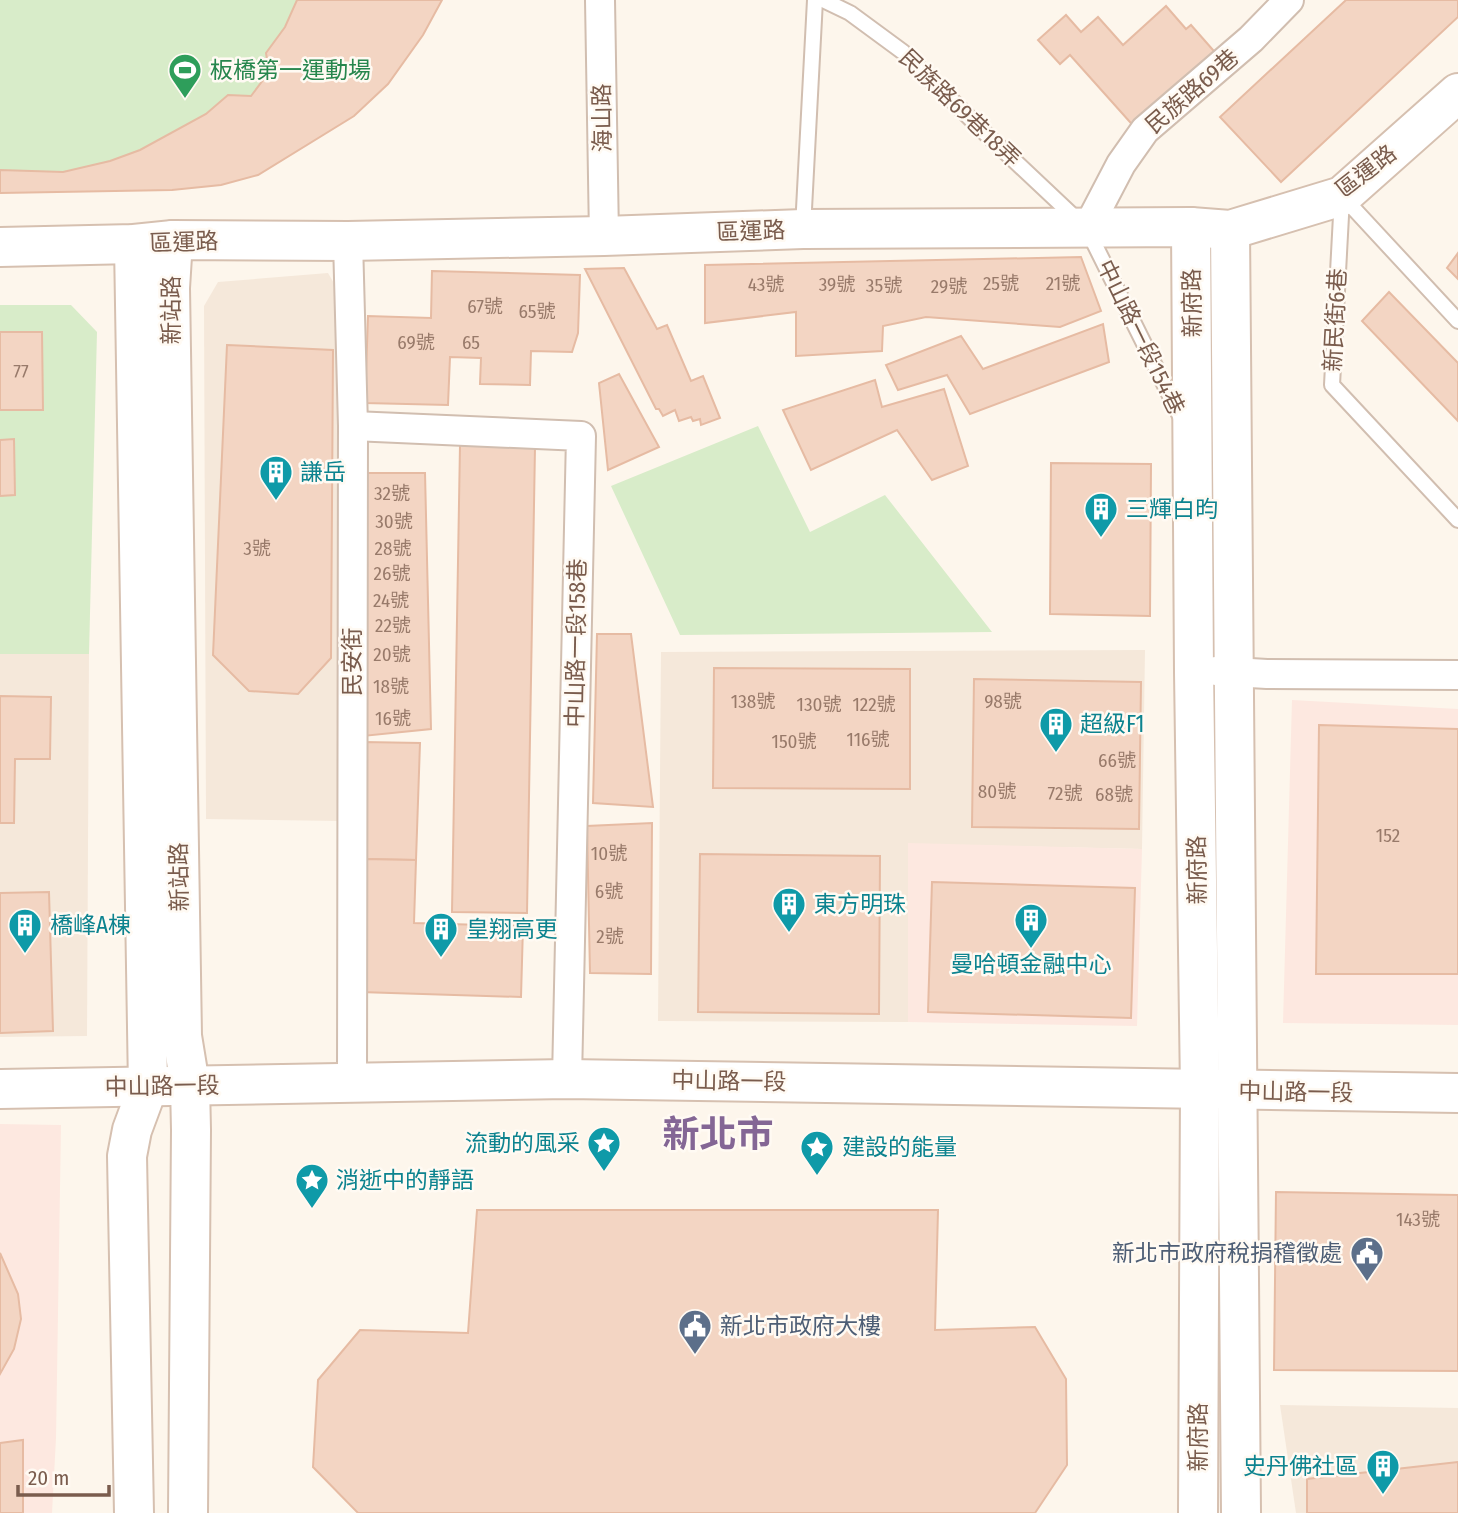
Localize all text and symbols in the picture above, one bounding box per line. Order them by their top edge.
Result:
street label: 民族路69巷18弄 [894,43,1026,173]
street label: 民族路69巷 [1140,43,1244,139]
sports icon: 板橋第一運動場 [166,51,204,100]
place label: 板橋第一運動場 [210,56,371,84]
street label: 海山路 [587,83,617,153]
street label: 區運路 [1330,139,1402,203]
street label: 區運路 [716,216,786,246]
street label: 區運路 [149,227,219,257]
street label: 中山路一段154巷 [1091,255,1191,419]
street label: 新府路 [1177,268,1207,338]
street label: 新民街6巷 [1318,268,1352,372]
house number: 25號 [983,272,1019,295]
house number: 21號 [1046,272,1080,295]
house number: 43號 [748,273,784,296]
house number: 39號 [819,273,855,296]
house number: 35號 [866,274,902,297]
house number: 29號 [931,275,967,298]
street label: 新站路 [157,276,185,345]
house number: 67號 [467,295,503,318]
house number: 65號 [518,300,556,323]
house number: 69號 [397,331,435,354]
house number: 65 [462,331,480,354]
house number: 77 [13,360,29,383]
building icon: 謙岳 [257,453,295,502]
place label: 謙岳 [300,458,346,486]
house number: 32號 [374,482,410,505]
building icon: 三輝白昀 [1082,490,1120,539]
place label: 三輝白昀 [1126,495,1218,523]
house number: 30號 [375,510,413,533]
house number: 3號 [243,537,271,560]
house number: 28號 [375,537,411,560]
street label: 中山路一段158巷 [561,558,591,728]
house number: 26號 [374,562,410,585]
house number: 24號 [373,589,409,612]
house number: 22號 [375,614,411,637]
street label: 民安街 [338,628,366,697]
house number: 20號 [373,643,411,666]
house number: 18號 [373,675,409,698]
house number: 138號 [731,690,775,713]
house number: 98號 [984,690,1022,713]
house number: 130號 [797,693,841,716]
house number: 122號 [852,693,896,716]
building icon: 超級F1 [1037,705,1075,754]
house number: 16號 [375,707,411,730]
place label: 超級F1 [1080,710,1144,738]
house number: 116號 [847,728,889,751]
house number: 150號 [771,730,817,753]
house number: 66號 [1098,749,1136,772]
house number: 80號 [978,780,1016,803]
house number: 72號 [1048,782,1082,805]
house number: 68號 [1095,783,1133,806]
house number: 152 [1376,824,1400,847]
street label: 新府路 [1182,835,1212,905]
street label: 新站路 [164,842,194,912]
house number: 10號 [591,842,627,865]
house number: 6號 [595,880,623,903]
building icon: 東方明珠 [770,885,808,934]
place label: 東方明珠 [814,890,906,918]
building icon: 曼哈頓金融中心 [1012,901,1050,950]
building icon: 橋峰A棟 [6,906,44,955]
building icon: 皇翔高更 [422,910,460,959]
place label: 橋峰A棟 [50,911,131,939]
place label: 皇翔高更 [466,915,558,943]
house number: 2號 [596,925,624,948]
place label: 曼哈頓金融中心 [951,950,1112,978]
street label: 中山路一段 [671,1066,787,1096]
street label: 中山路一段 [104,1071,220,1101]
street label: 中山路一段 [1238,1077,1354,1107]
district label: 新北市 [663,1112,774,1157]
place icon: 流動的風采 [585,1124,623,1173]
place icon: 建設的能量 [798,1128,836,1177]
place label: 流動的風采 [465,1129,580,1157]
place label: 建設的能量 [842,1133,957,1161]
place icon: 消逝中的靜語 [293,1161,331,1210]
place label: 消逝中的靜語 [336,1166,474,1194]
house number: 143號 [1396,1208,1440,1231]
public building icon: 新北市政府稅捐稽徵處 [1348,1234,1386,1283]
place label: 新北市政府稅捐稽徵處 [1112,1239,1342,1267]
public building icon: 新北市政府大樓 [676,1307,714,1356]
place label: 新北市政府大樓 [720,1312,881,1340]
street label: 新府路 [1184,1403,1212,1472]
building icon: 史丹佛社區 [1364,1447,1402,1496]
place label: 史丹佛社區 [1243,1452,1358,1480]
scale bar [18,1454,108,1498]
text: 20 m [28,1465,69,1491]

